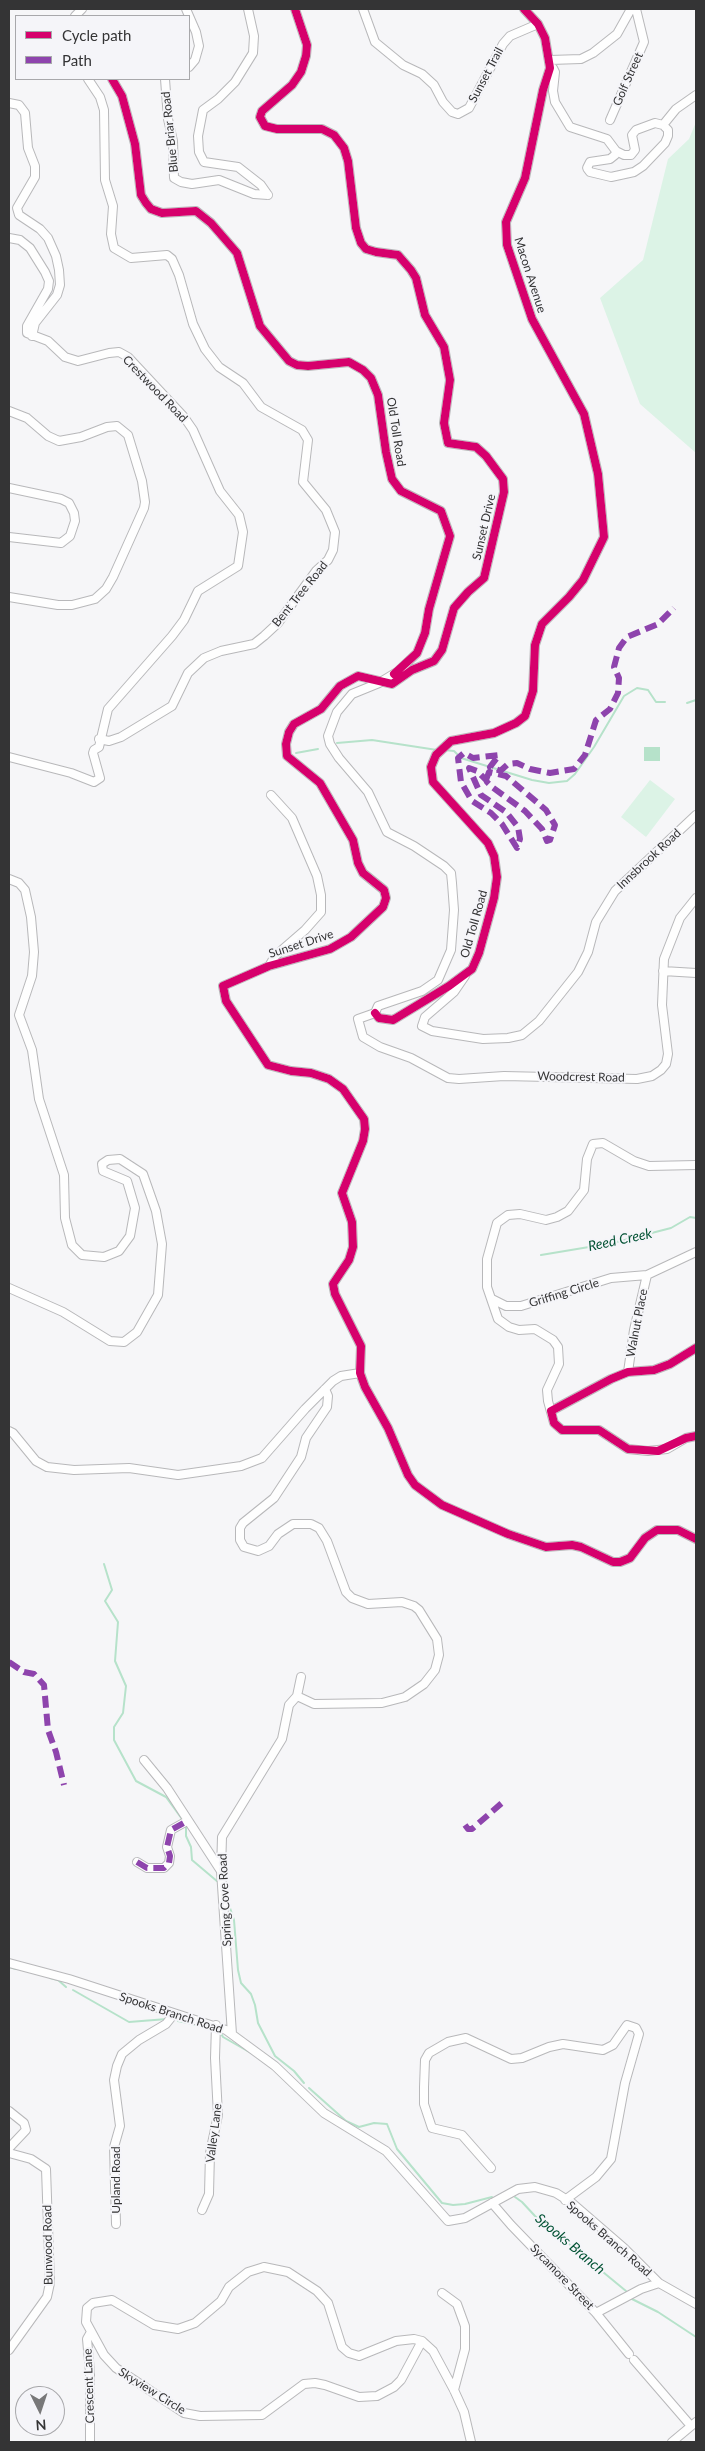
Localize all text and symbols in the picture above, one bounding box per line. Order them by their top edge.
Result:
legend [15,15,190,80]
text: Cycle path [62,26,131,44]
street label: Sunset Trail [465,45,507,105]
street label: Golf Street [610,50,646,108]
text: Path [62,51,92,69]
street label: Blue Briar Road [159,91,181,173]
street label: Macon Avenue [511,235,549,315]
street label: Crestwood Road [120,353,190,425]
street label: Old Toll Road [383,396,409,468]
street label: Sunset Drive [469,493,499,561]
street label: Bent Tree Road [269,558,331,630]
street label: Innsbrook Road [614,826,684,892]
street label: Old Toll Road [457,888,491,960]
street label: Sunset Drive [267,927,335,961]
street label: Woodcrest Road [537,1069,625,1085]
water label: Reed Creek [586,1225,654,1255]
street label: Griffing Circle [527,1276,601,1310]
street label: Walnut Place [623,1288,651,1358]
street label: Spring Cove Road [215,1853,235,1947]
street label: Spooks Branch Road [118,1990,224,2036]
street label: Valley Lane [203,2103,225,2163]
street label: Upland Road [109,2146,123,2214]
street label: Spooks Branch Road [564,2198,654,2280]
street label: Bunwood Road [40,2205,56,2285]
water label: Spooks Branch [532,2210,608,2278]
street label: Sycamore Street [527,2241,597,2313]
street label: Crescent Lane [81,2348,97,2424]
street label: Skyview Circle [116,2365,188,2417]
north arrow [15,2386,65,2436]
text: N [35,2417,47,2434]

